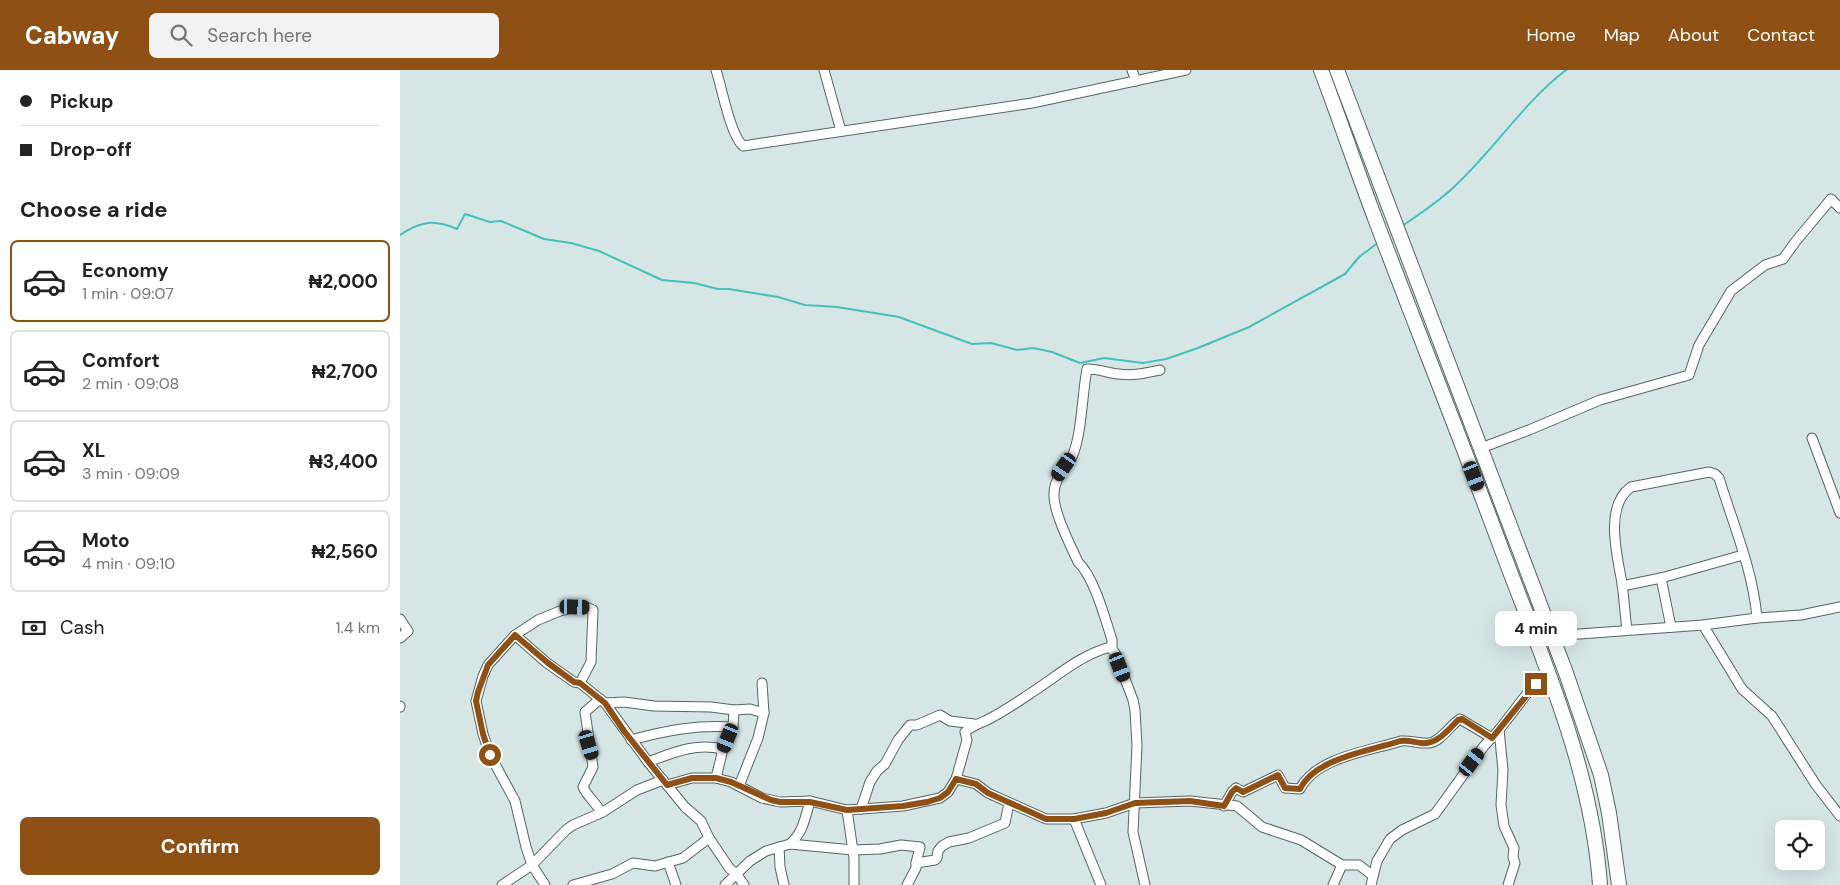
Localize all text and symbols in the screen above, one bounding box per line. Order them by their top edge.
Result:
search box [149,13,499,58]
text: Cabway [25,20,119,51]
icon: search [167,21,195,49]
text: Search here [207,23,312,48]
text: Home [1526,23,1576,47]
text: Map [1604,23,1640,47]
text: About [1668,23,1719,47]
text: Contact [1747,23,1815,47]
text: Pickup [50,89,114,114]
text: Drop-off [50,137,132,162]
text: Choose a ride [20,195,168,224]
text: Economy [82,258,169,283]
icon: car [22,259,67,304]
text: ₦2,000 [309,269,378,294]
text: 1 min · 09:07 [82,283,174,304]
text: Comfort [82,348,160,373]
icon: car [22,349,67,394]
text: ₦2,700 [312,359,378,384]
text: 2 min · 09:08 [82,373,179,394]
text: XL [82,438,105,463]
icon: car [22,439,67,484]
text: ₦3,400 [309,449,378,474]
car [1049,450,1078,484]
car [1461,459,1486,493]
text: 3 min · 09:09 [82,463,180,484]
text: Moto [82,528,130,553]
icon: car [22,529,67,574]
text: ₦2,560 [311,539,378,564]
text: 4 min · 09:10 [82,553,175,574]
car [559,599,590,615]
callout: 4 min [1495,612,1577,646]
icon: cash [20,614,48,642]
text: Cash [60,615,104,640]
text: 1.4 km [336,617,380,638]
text: 4 min [1514,618,1558,639]
car [1107,650,1132,684]
route end [1525,673,1547,695]
car [715,721,740,755]
car [577,728,600,762]
route start [479,744,501,766]
car [1456,746,1487,778]
button: Confirm [20,817,380,875]
map controls [1775,820,1825,870]
button: locate [1775,820,1825,870]

